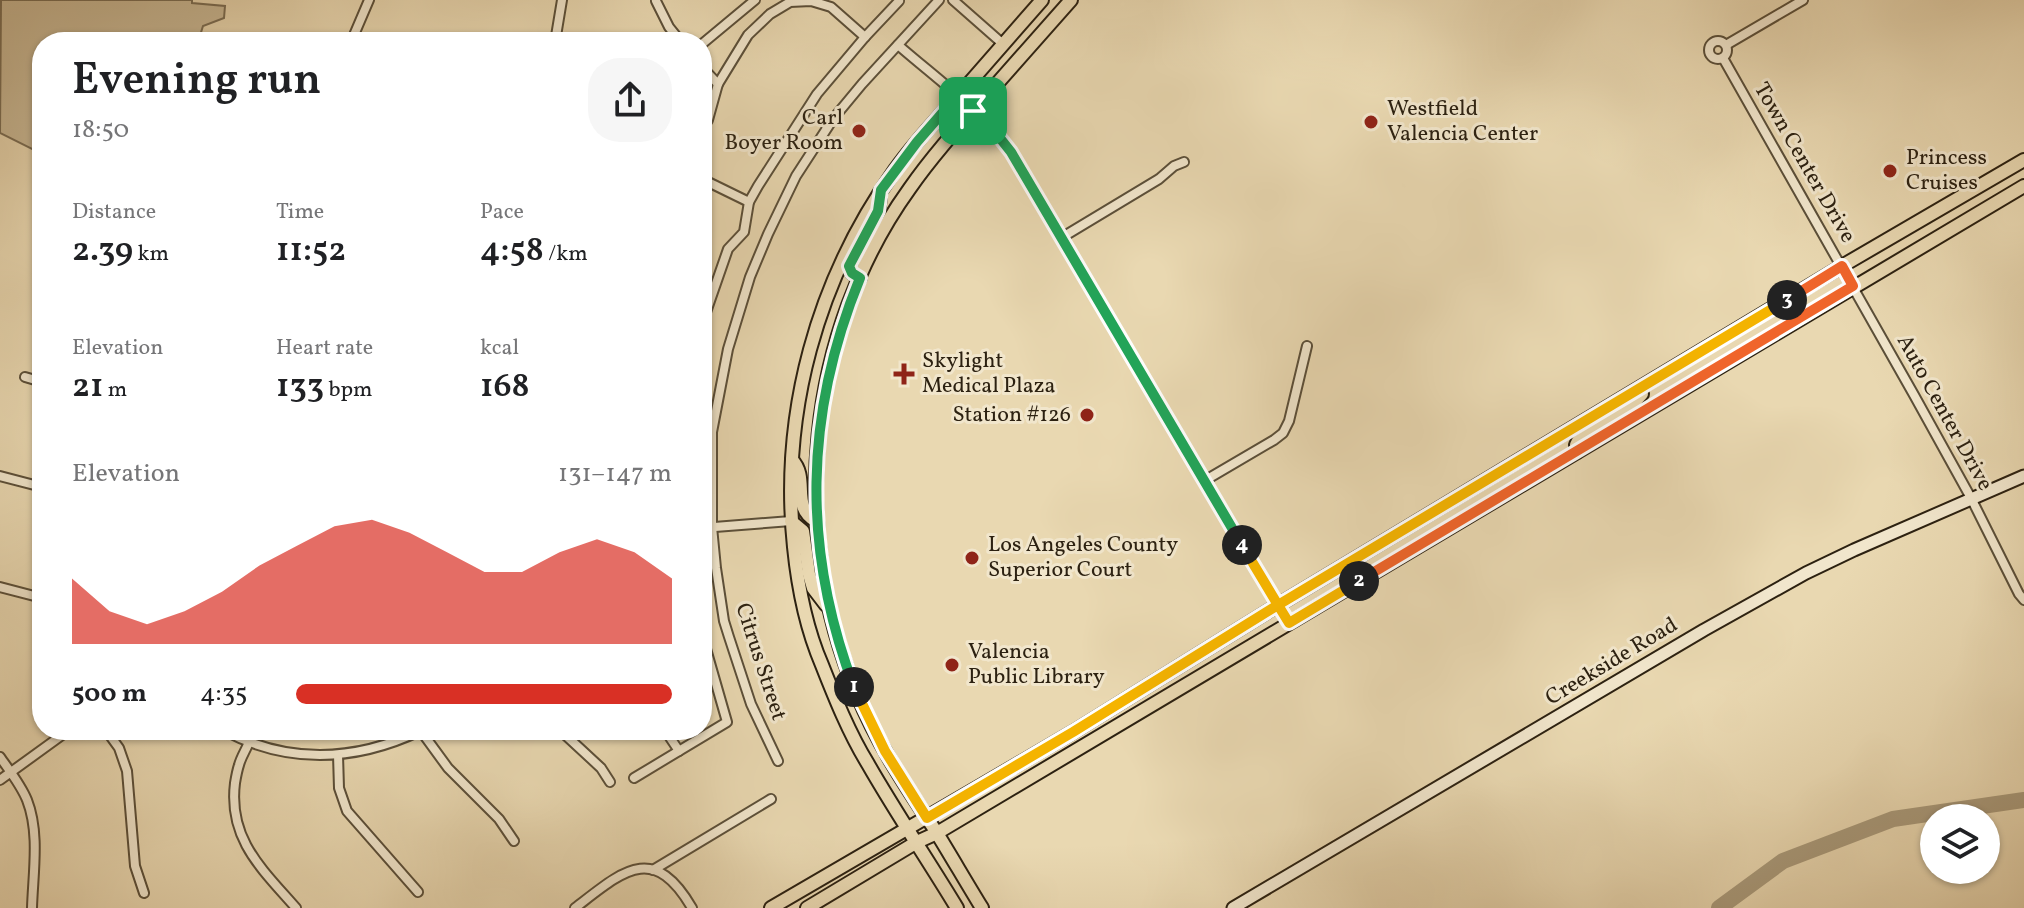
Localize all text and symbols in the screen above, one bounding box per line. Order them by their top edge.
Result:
text: Evening run [72,51,321,112]
button: share [588,58,672,142]
pin [939,77,1007,145]
street label: Town Center Drive [1745,77,1863,249]
icon: arrive [951,89,995,133]
place label: Westfield Valencia Center [1387,94,1538,150]
place label: Carl Boyer Room [725,103,843,159]
text: 18:50 [72,112,129,148]
marker: Westfield Valencia Center [1362,113,1380,131]
marker: Carl Boyer Room [850,122,868,140]
place label: Princess Cruises [1906,143,1987,199]
marker: Princess Cruises [1881,162,1899,180]
text: Distance [72,197,156,228]
text: Time [276,197,324,228]
text: Pace [480,197,524,228]
text: 2.39 [72,228,133,275]
text: 11:52 [276,228,346,275]
text: 4:58 [480,228,544,275]
text: km [133,239,169,270]
text: /km [544,239,588,270]
pin: 3 [1767,280,1807,320]
text: 3 [1781,284,1793,315]
street label: Auto Center Drive [1888,329,2000,497]
text: Elevation [72,333,163,364]
text: Heart rate [276,333,373,364]
text: kcal [480,333,519,364]
place label: Skylight Medical Plaza [922,346,1056,402]
marker: Skylight Medical Plaza [893,363,915,385]
text: 21 [72,364,103,411]
text: 133 [276,364,324,411]
text: 168 [480,364,530,411]
text: m [103,375,127,406]
text: bpm [324,375,373,406]
place label: Station #126 [952,400,1071,431]
marker: Station #126 [1078,406,1096,424]
text: Elevation [72,456,180,492]
text: 131–147 m [558,456,672,492]
pin: 4 [1222,525,1262,565]
text: 4 [1235,529,1249,560]
place label: Los Angeles County Superior Court [988,530,1178,586]
marker: Los Angeles County Superior Court [963,549,981,567]
pin: 2 [1339,561,1379,601]
text: 2 [1353,565,1365,596]
street label: Citrus Street [726,599,794,725]
street label: Creekside Road [1540,610,1684,714]
place label: Valencia Public Library [968,637,1105,693]
marker: Valencia Public Library [943,656,961,674]
pin: 1 [834,667,874,707]
text: 1 [850,671,858,702]
text: 500 m [72,676,147,712]
text: 4:35 [200,676,248,712]
map controls [1920,804,2000,884]
button: layers [1920,804,2000,884]

